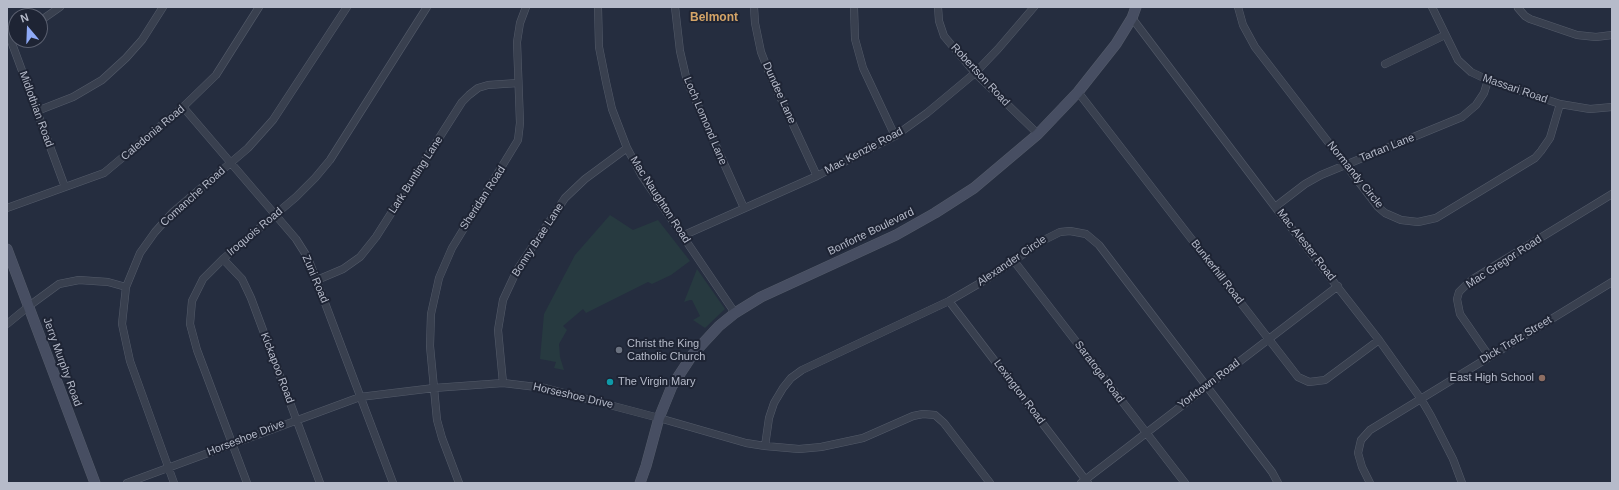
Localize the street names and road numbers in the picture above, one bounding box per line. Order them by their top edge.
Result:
street label: Robertson Road [948,41,1012,109]
street label: Dundee Lane [760,60,798,126]
street label: Midlothian Road [16,69,56,149]
street label: Massari Road [1481,72,1549,106]
street label: Loch Lomond Lane [681,75,729,167]
street label: Caledonia Road [119,103,187,163]
street label: Mac Kenzie Road [823,125,905,177]
street label: Tartan Lane [1358,131,1416,165]
street label: Lark Bunting Lane [386,134,446,216]
street label: Normandy Circle [1324,139,1386,211]
street label: Mac Naughton Road [627,154,693,246]
street label: Comanche Road [158,164,228,230]
street label: Sheridan Road [457,164,509,232]
street label: Bonny Brae Lane [509,201,567,279]
street label: Iroquois Road [225,205,285,259]
street label: Bonforte Boulevard [826,205,916,259]
street label: Mac Alester Road [1274,206,1338,284]
street label: Alexander Circle [975,233,1049,289]
street label: Mac Gregor Road [1464,233,1544,291]
street label: Bunkerhill Road [1188,237,1246,307]
street label: Zuni Road [299,253,331,305]
street label: Dick Trefz Street [1478,313,1554,367]
street label: Jerry Murphy Road [40,316,84,408]
street label: Kickapoo Road [257,331,297,405]
street label: Saratoga Road [1071,338,1127,406]
street label: Yorktown Road [1175,356,1243,412]
street label: Lexington Road [991,357,1047,427]
street label: Horseshoe Drive [532,380,614,412]
street label: Horseshoe Drive [205,417,287,459]

